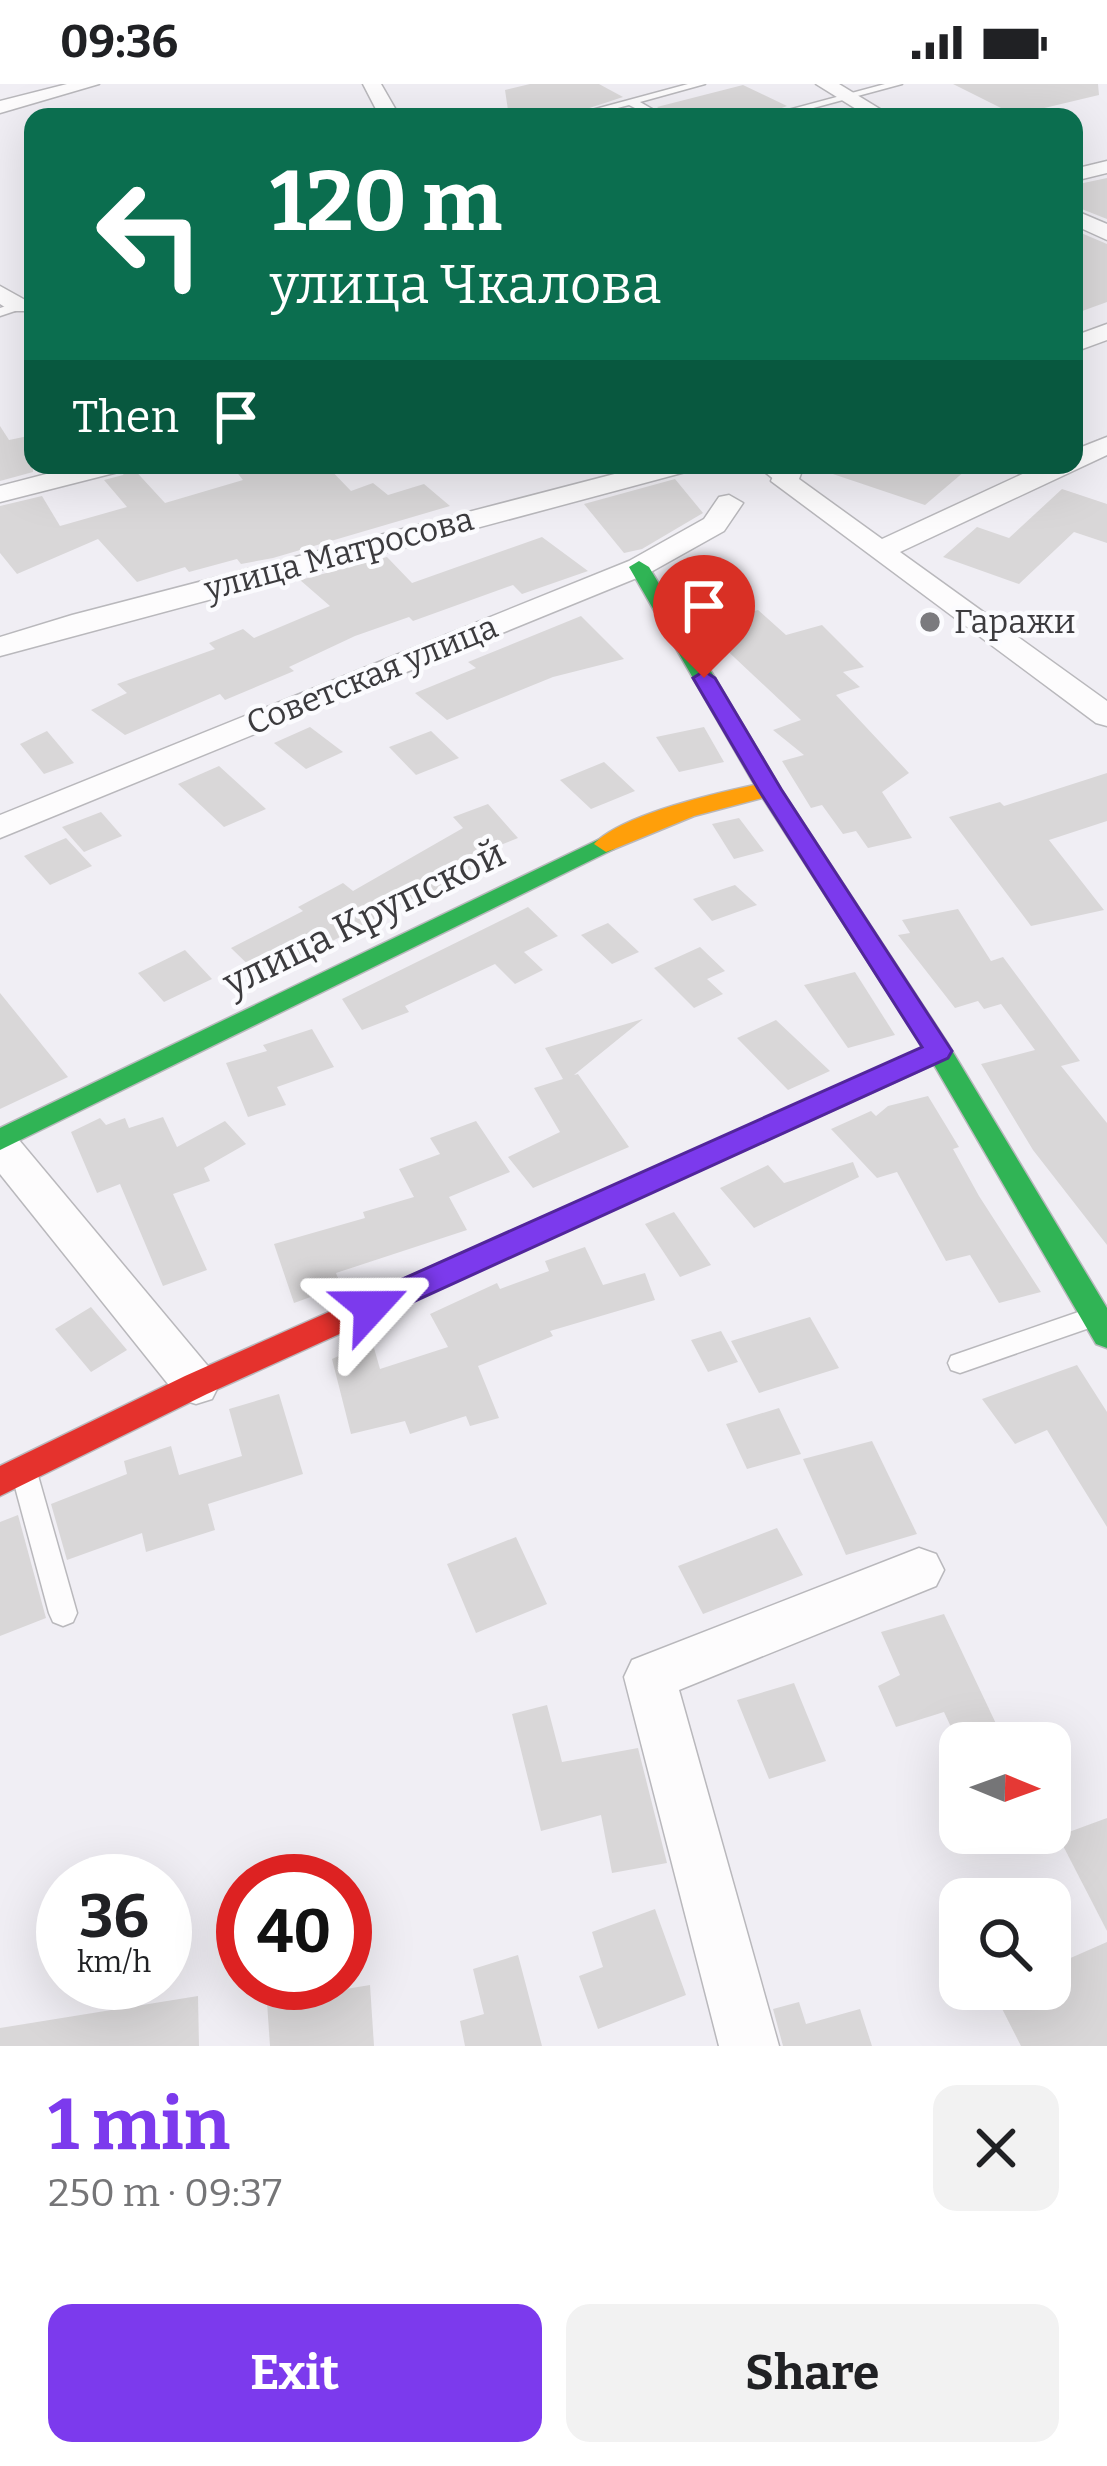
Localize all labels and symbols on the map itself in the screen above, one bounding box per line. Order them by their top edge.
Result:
street label: улица Матросова [199,499,478,609]
pin [653,555,755,678]
place label: Гаражи [954,602,1076,642]
street label: Советская улица [241,606,503,744]
marker: Гаражи [917,609,943,635]
street label: улица Крупской [215,830,512,1006]
position arrow [308,1244,434,1370]
north arrow [939,1722,1071,1854]
speed limit sign: 40 [216,1854,372,2010]

